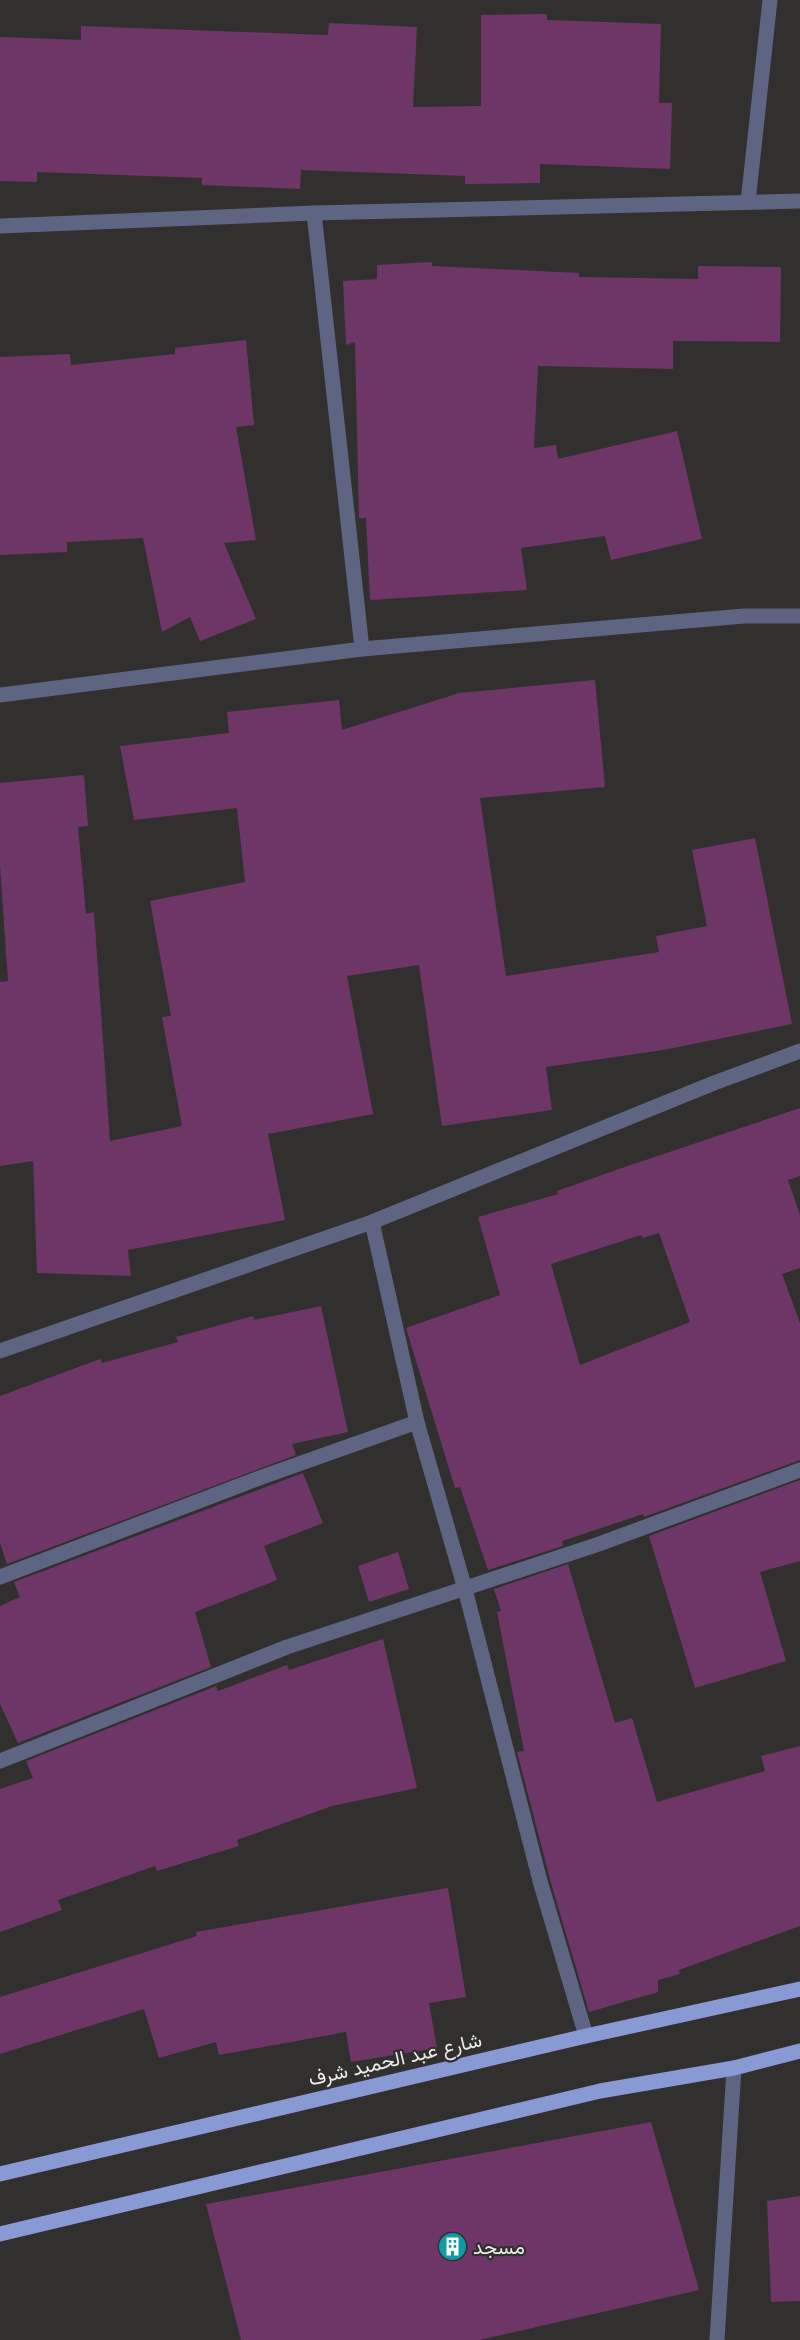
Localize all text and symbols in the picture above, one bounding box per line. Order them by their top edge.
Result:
street label: شارع عبد الحميد شرف [306,2026,484,2093]
building icon: مسجد [436,2231,468,2263]
place label: مسجد [473,2234,525,2260]

